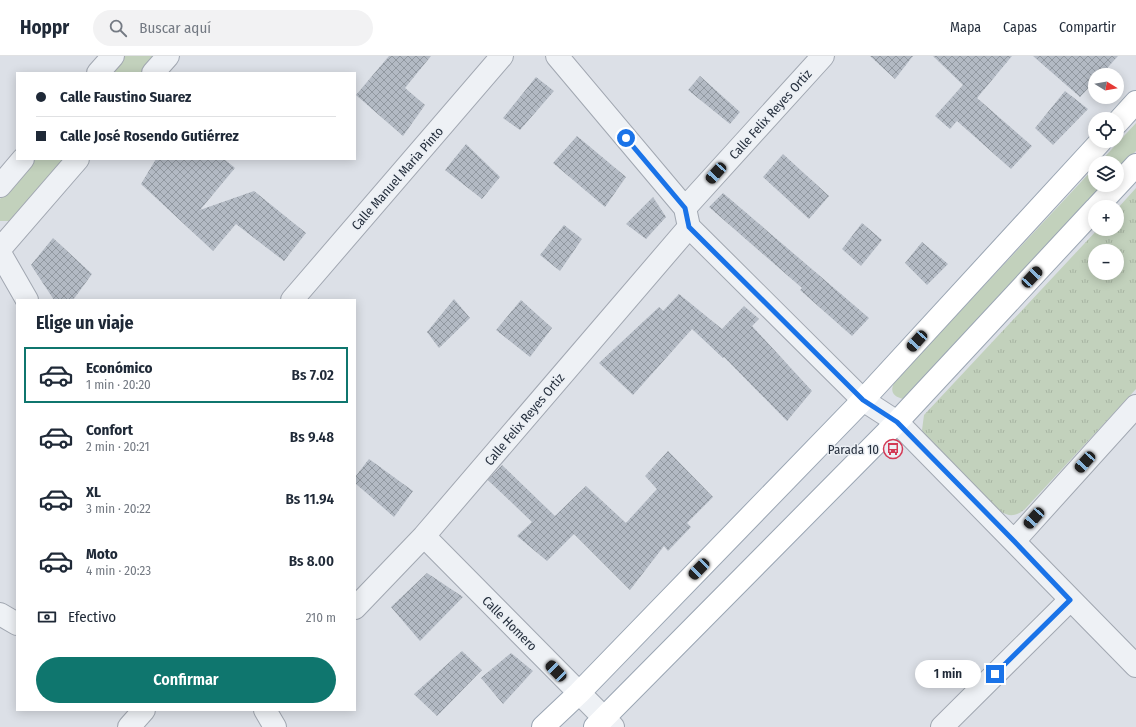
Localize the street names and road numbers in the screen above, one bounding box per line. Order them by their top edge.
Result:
street label: Calle Felix Reyes Ortiz [726,66,815,162]
street label: Calle Manuel Maria Pinto [348,124,446,233]
street label: Calle Felix Reyes Ortiz [482,370,567,468]
street label: Calle Homero [479,593,540,654]

